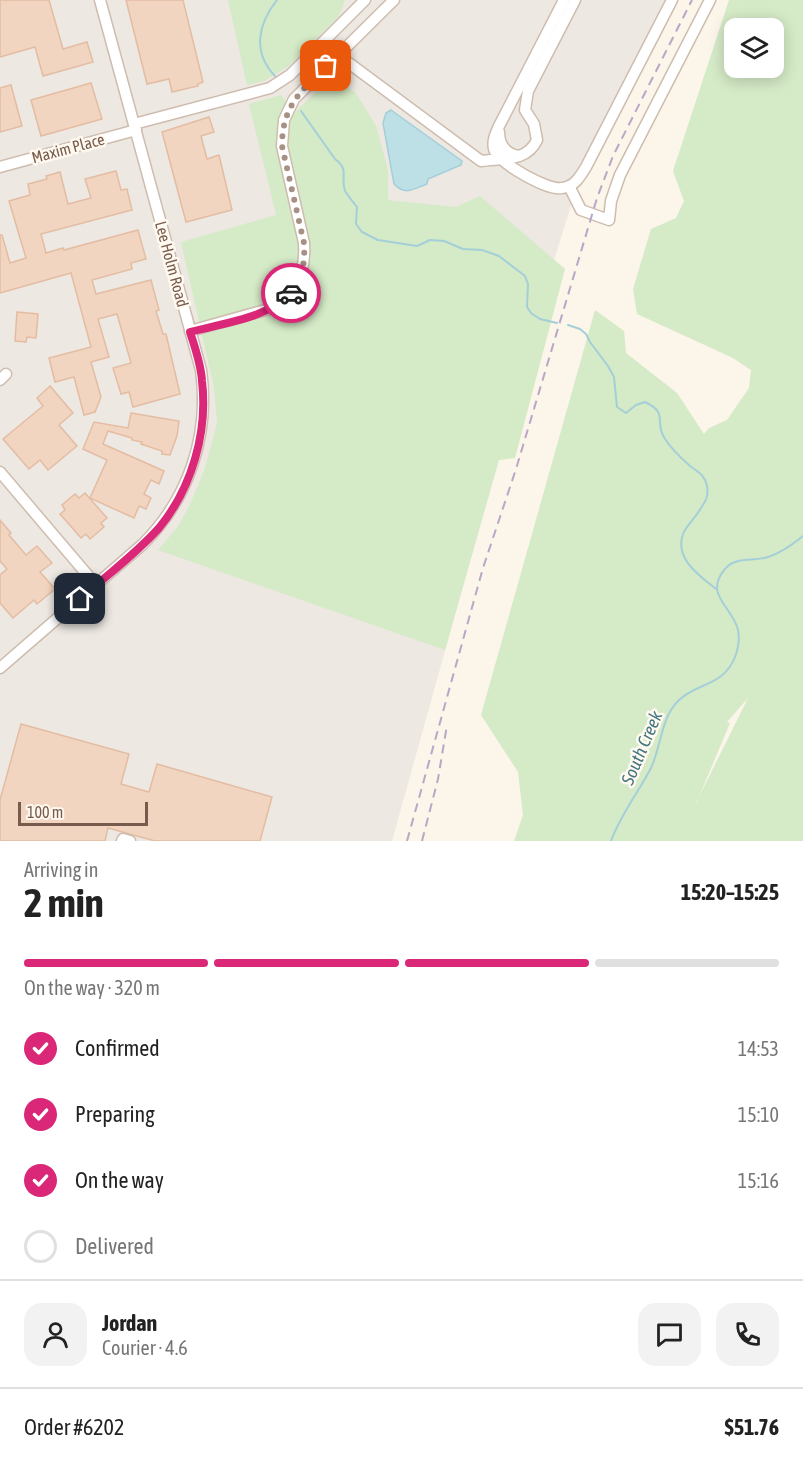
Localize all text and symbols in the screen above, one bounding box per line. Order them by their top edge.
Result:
map controls [724,18,784,78]
button: layers [724,18,784,78]
pin [300,40,351,91]
icon: bag [309,49,342,82]
street label: Maxim Place [30,130,106,166]
street label: Lee Holm Road [152,219,192,309]
courier [261,263,321,323]
icon: car [275,277,308,310]
pin [54,573,105,624]
icon: home [63,582,96,615]
water label: South Creek [616,707,667,789]
scale bar [18,799,148,826]
text: 100 m [27,803,63,821]
text: Arriving in [24,858,98,881]
text: 15:20–15:25 [681,879,779,905]
text: 2 min [24,881,104,925]
text: On the way · 320 m [24,976,160,999]
icon: check [24,1032,57,1065]
text: Confirmed [75,1035,160,1061]
text: 14:53 [738,1037,779,1060]
icon: check [24,1098,57,1131]
text: Preparing [75,1101,155,1127]
text: 15:10 [738,1103,779,1126]
icon: check [24,1164,57,1197]
text: On the way [75,1167,164,1193]
text: 15:16 [738,1169,779,1192]
text: Delivered [75,1233,154,1259]
button: person [24,1303,87,1366]
button: chat [638,1303,701,1366]
button: phone [716,1303,779,1366]
text: Jordan [102,1310,157,1336]
text: Courier · 4.6 [102,1336,188,1359]
text: Order #6202 [24,1414,124,1440]
text: $51.76 [724,1414,779,1440]

